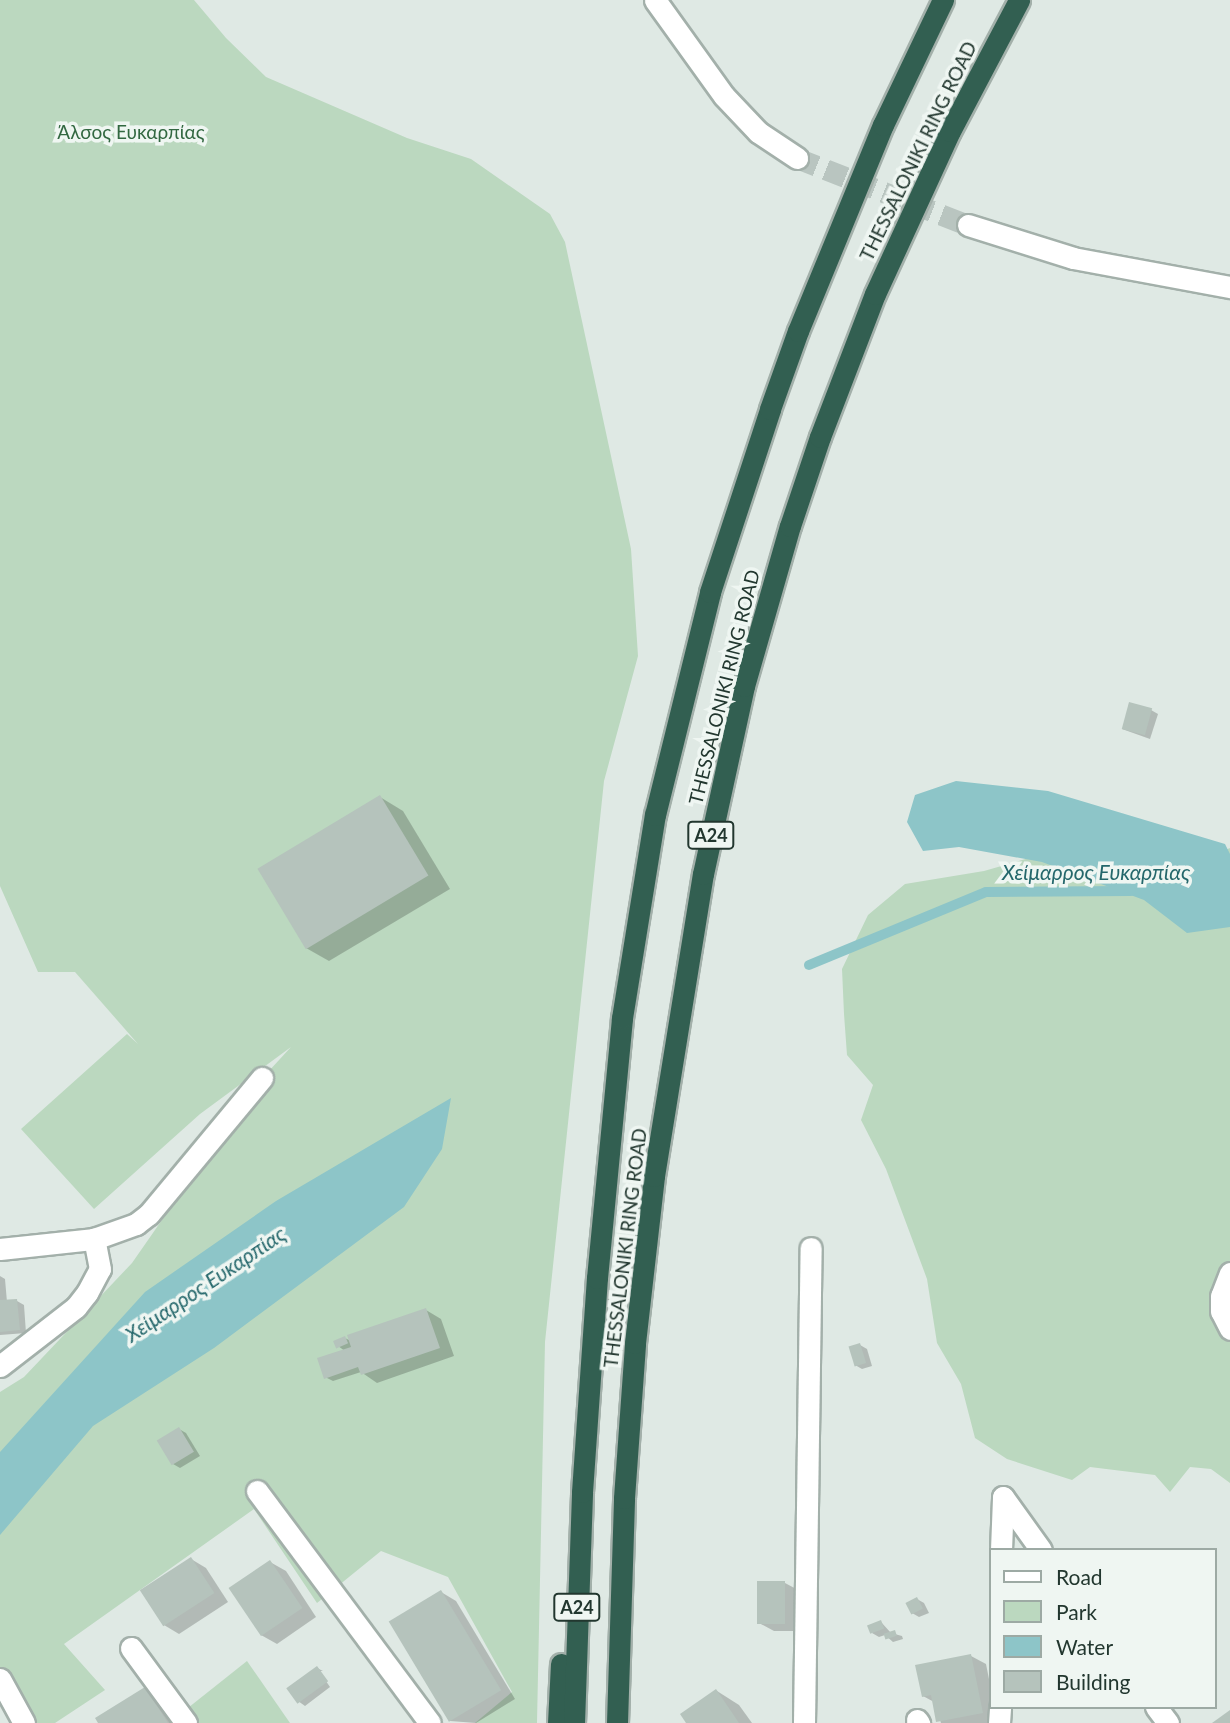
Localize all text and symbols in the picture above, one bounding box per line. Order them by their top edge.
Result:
street label: THESSALONIKI RING ROAD [855,38,981,264]
park label: Άλσος Ευκαρπίας [57,121,205,143]
street label: THESSALONIKI RING ROAD [684,567,764,807]
road number: Α24 [686,820,736,850]
water label: Χείμαρρος Ευκαρπίας [1002,859,1190,885]
street label: THESSALONIKI RING ROAD [599,1127,651,1369]
water label: Χείμαρρος Ευκαρπίας [120,1221,290,1347]
legend [988,1548,1216,1709]
text: Road [1056,1564,1103,1589]
road number: Α24 [552,1592,602,1622]
text: Park [1056,1599,1097,1624]
text: Water [1056,1634,1113,1659]
text: Building [1056,1669,1131,1694]

